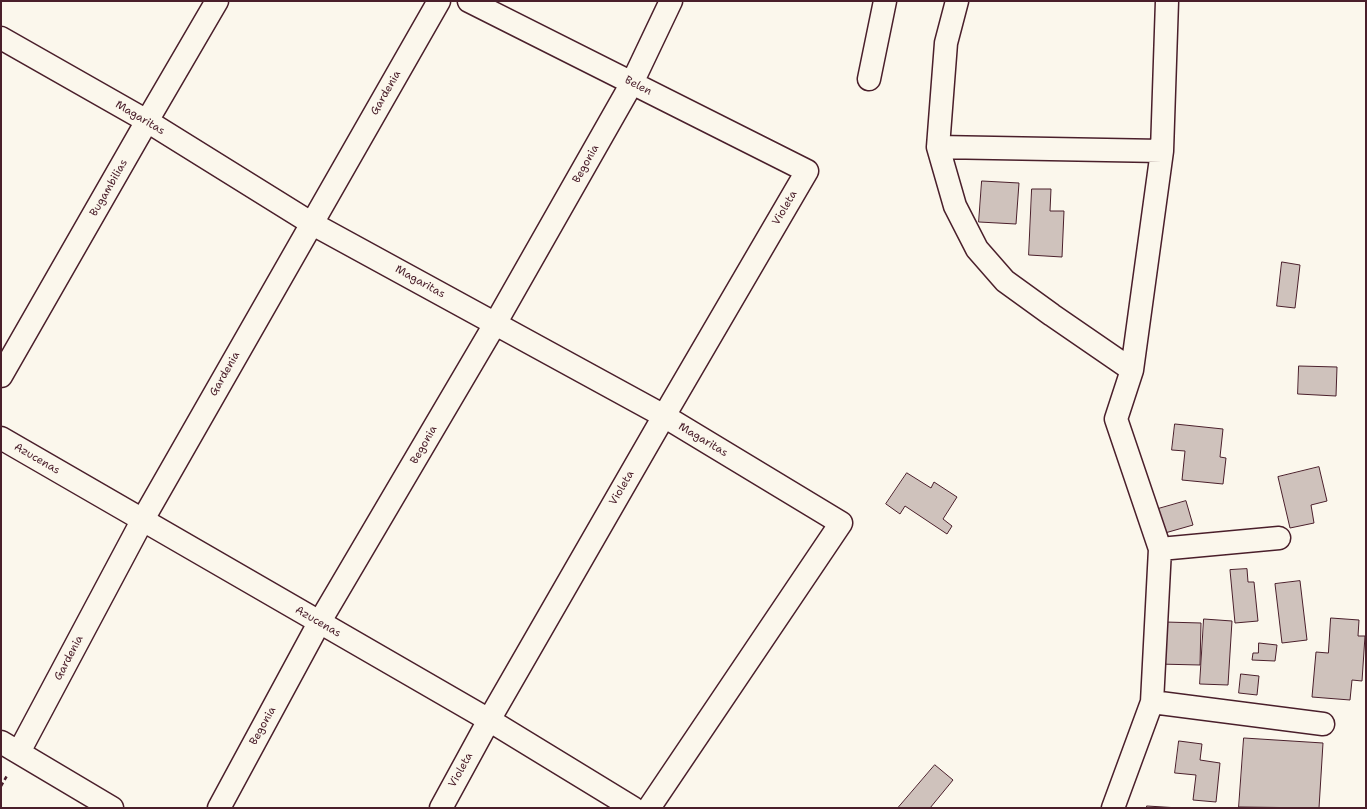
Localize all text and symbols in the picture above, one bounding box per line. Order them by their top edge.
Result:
street label: Gardenia [368,68,404,118]
street label: Belen [622,74,654,98]
street label: Magaritas [113,98,167,138]
street label: Begonia [570,142,602,186]
street label: Bugambilias [87,157,131,219]
street label: Violeta [770,188,800,228]
street label: Magaritas [393,263,447,301]
street label: Gardenia [207,349,243,399]
street label: Magaritas [676,420,730,460]
street label: Begonia [408,423,440,467]
street label: Azucenas [12,441,62,477]
street label: Violeta [607,468,637,508]
street label: Azucenas [293,604,343,640]
street label: Gardenia [52,633,86,683]
street label: Begonia [247,704,279,748]
street label: Violeta [446,750,476,790]

